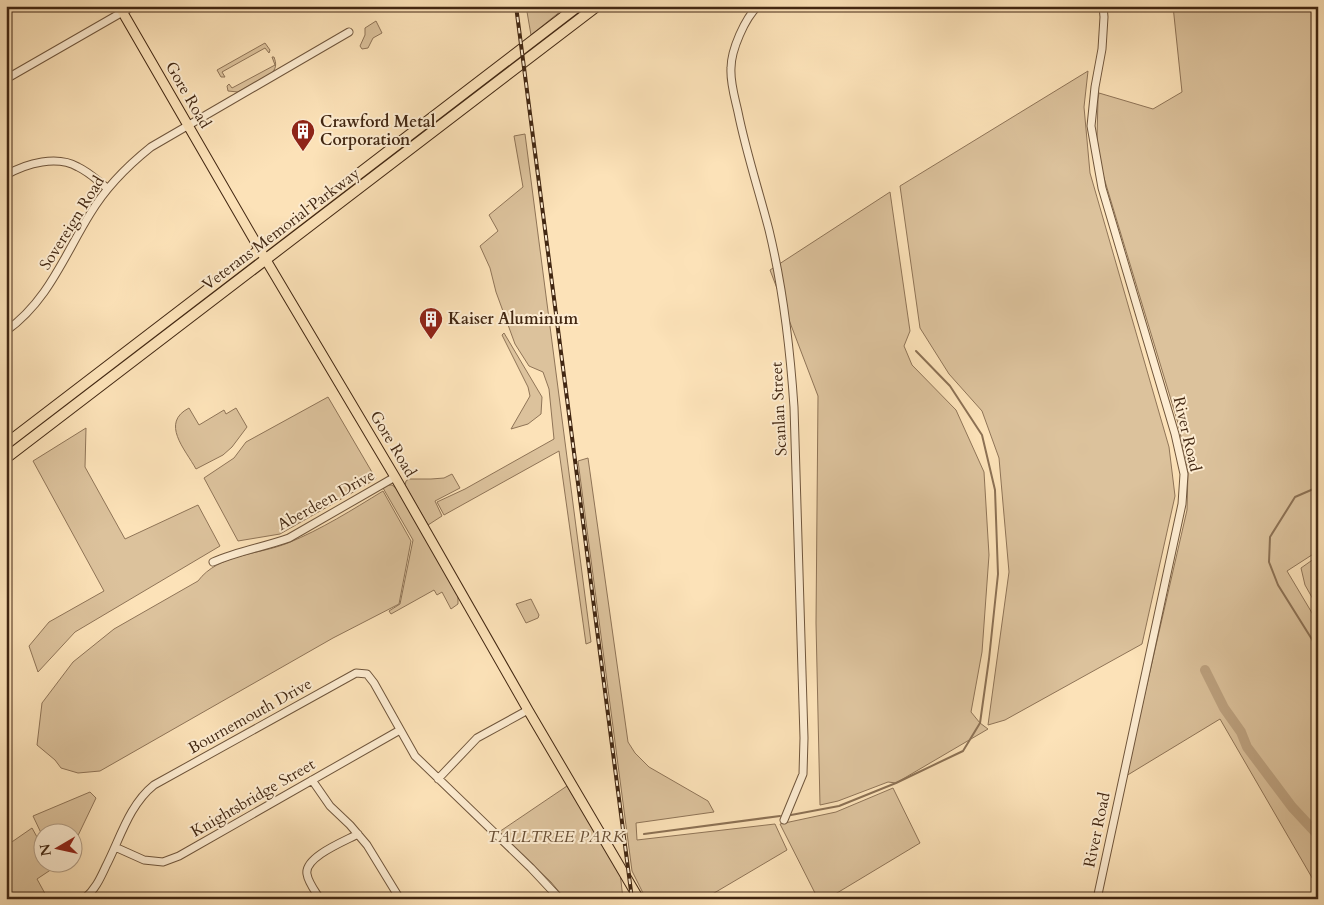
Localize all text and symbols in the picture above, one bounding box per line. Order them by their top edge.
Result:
street label: Gore Road [160,58,216,133]
place label: Crawford Metal Corporation [320,111,436,151]
building icon: Crawford Metal Corporation [290,118,316,152]
street label: Veterans Memorial Parkway [198,162,365,296]
street label: Sovereign Road [34,171,110,274]
building icon: Kaiser Aluminum [418,306,444,340]
place label: Kaiser Aluminum [448,308,578,330]
street label: Scanlan Street [766,361,792,457]
street label: River Road [1168,394,1206,474]
street label: Gore Road [365,407,422,482]
street label: Aberdeen Drive [273,464,379,536]
street label: Bournemouth Drive [184,673,316,759]
street label: Knightsbridge Street [187,753,319,843]
street label: River Road [1078,790,1116,870]
north arrow [32,822,82,872]
park label: TALLTREE PARK [487,826,626,848]
text: N [35,842,56,857]

